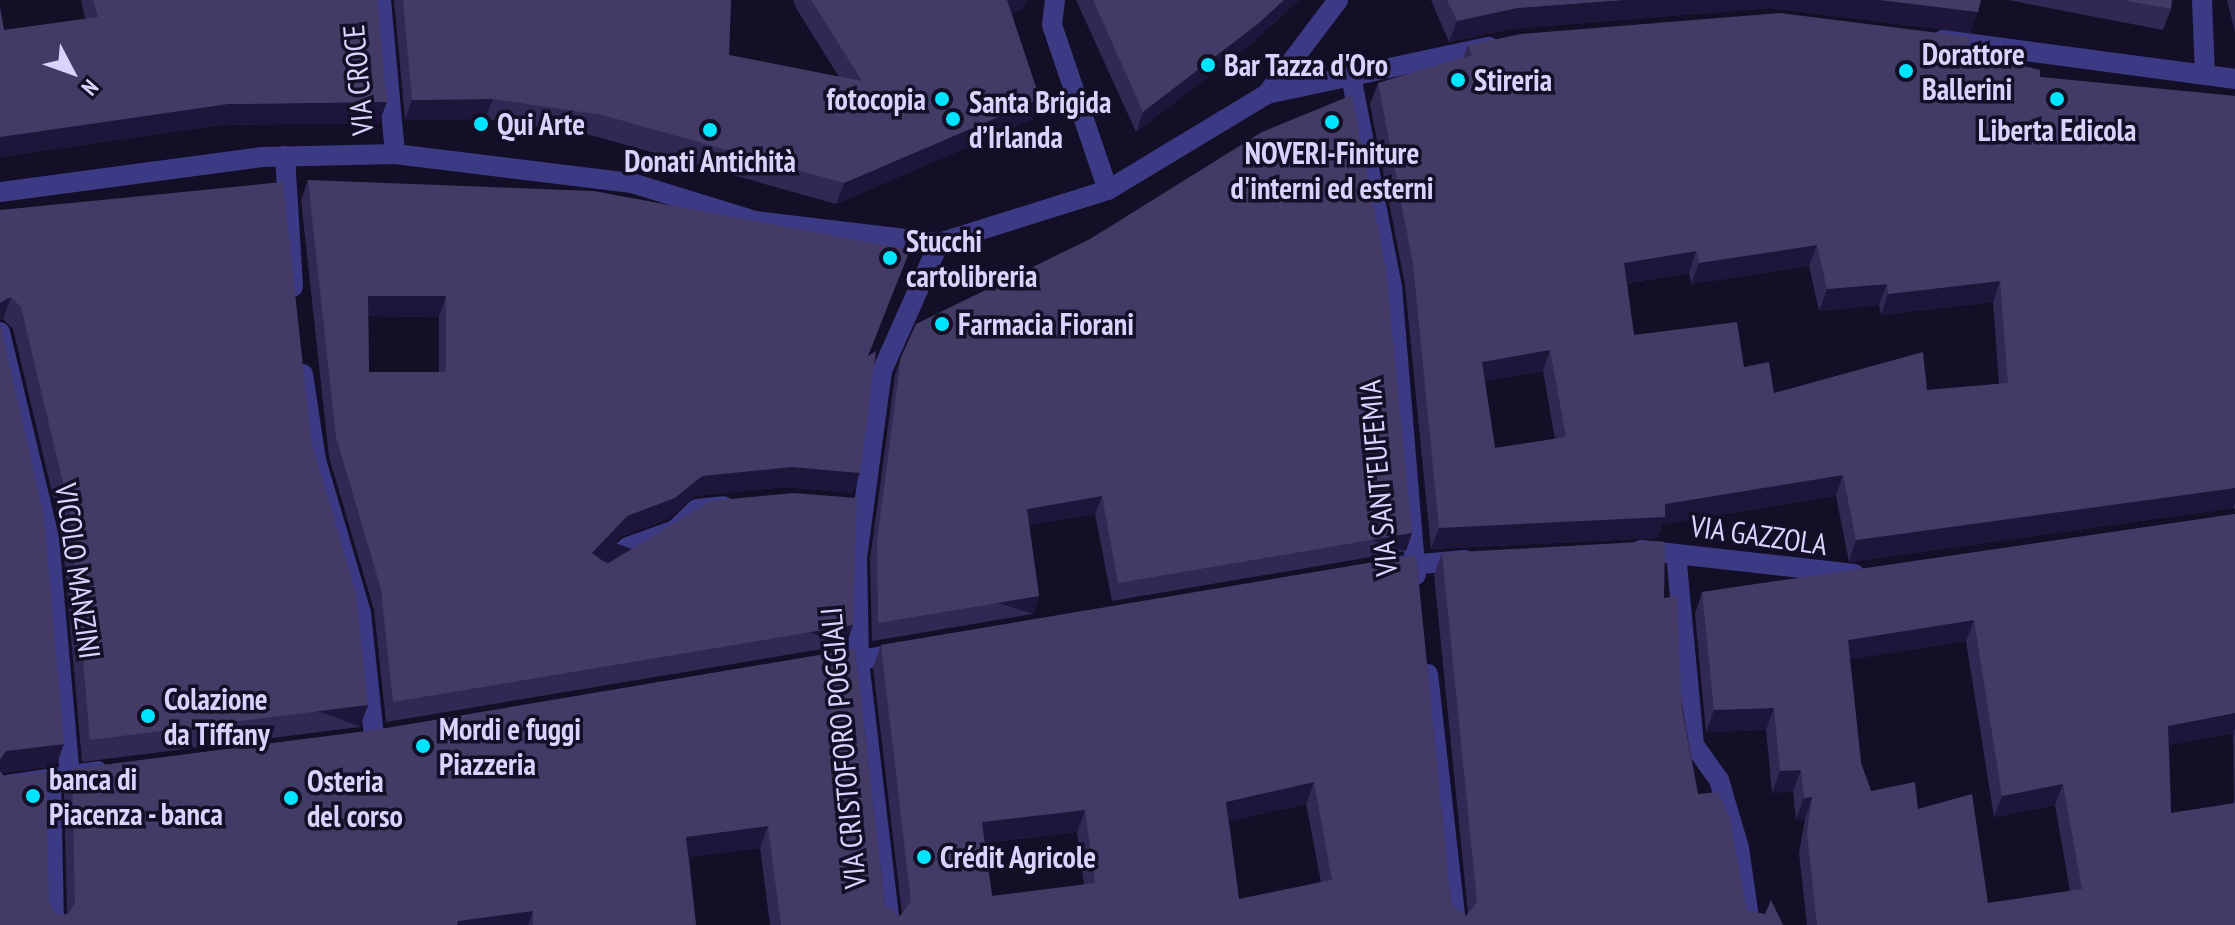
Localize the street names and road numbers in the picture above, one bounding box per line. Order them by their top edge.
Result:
street label: VIA CROCE [335,23,381,137]
street label: VIA SANT'EUFEMIA [1351,378,1405,578]
street label: VICOLO MANZINI [48,481,108,661]
street label: VIA GAZZOLA [1688,508,1830,562]
street label: VIA CRISTOFORO POGGIALI [813,605,873,891]

